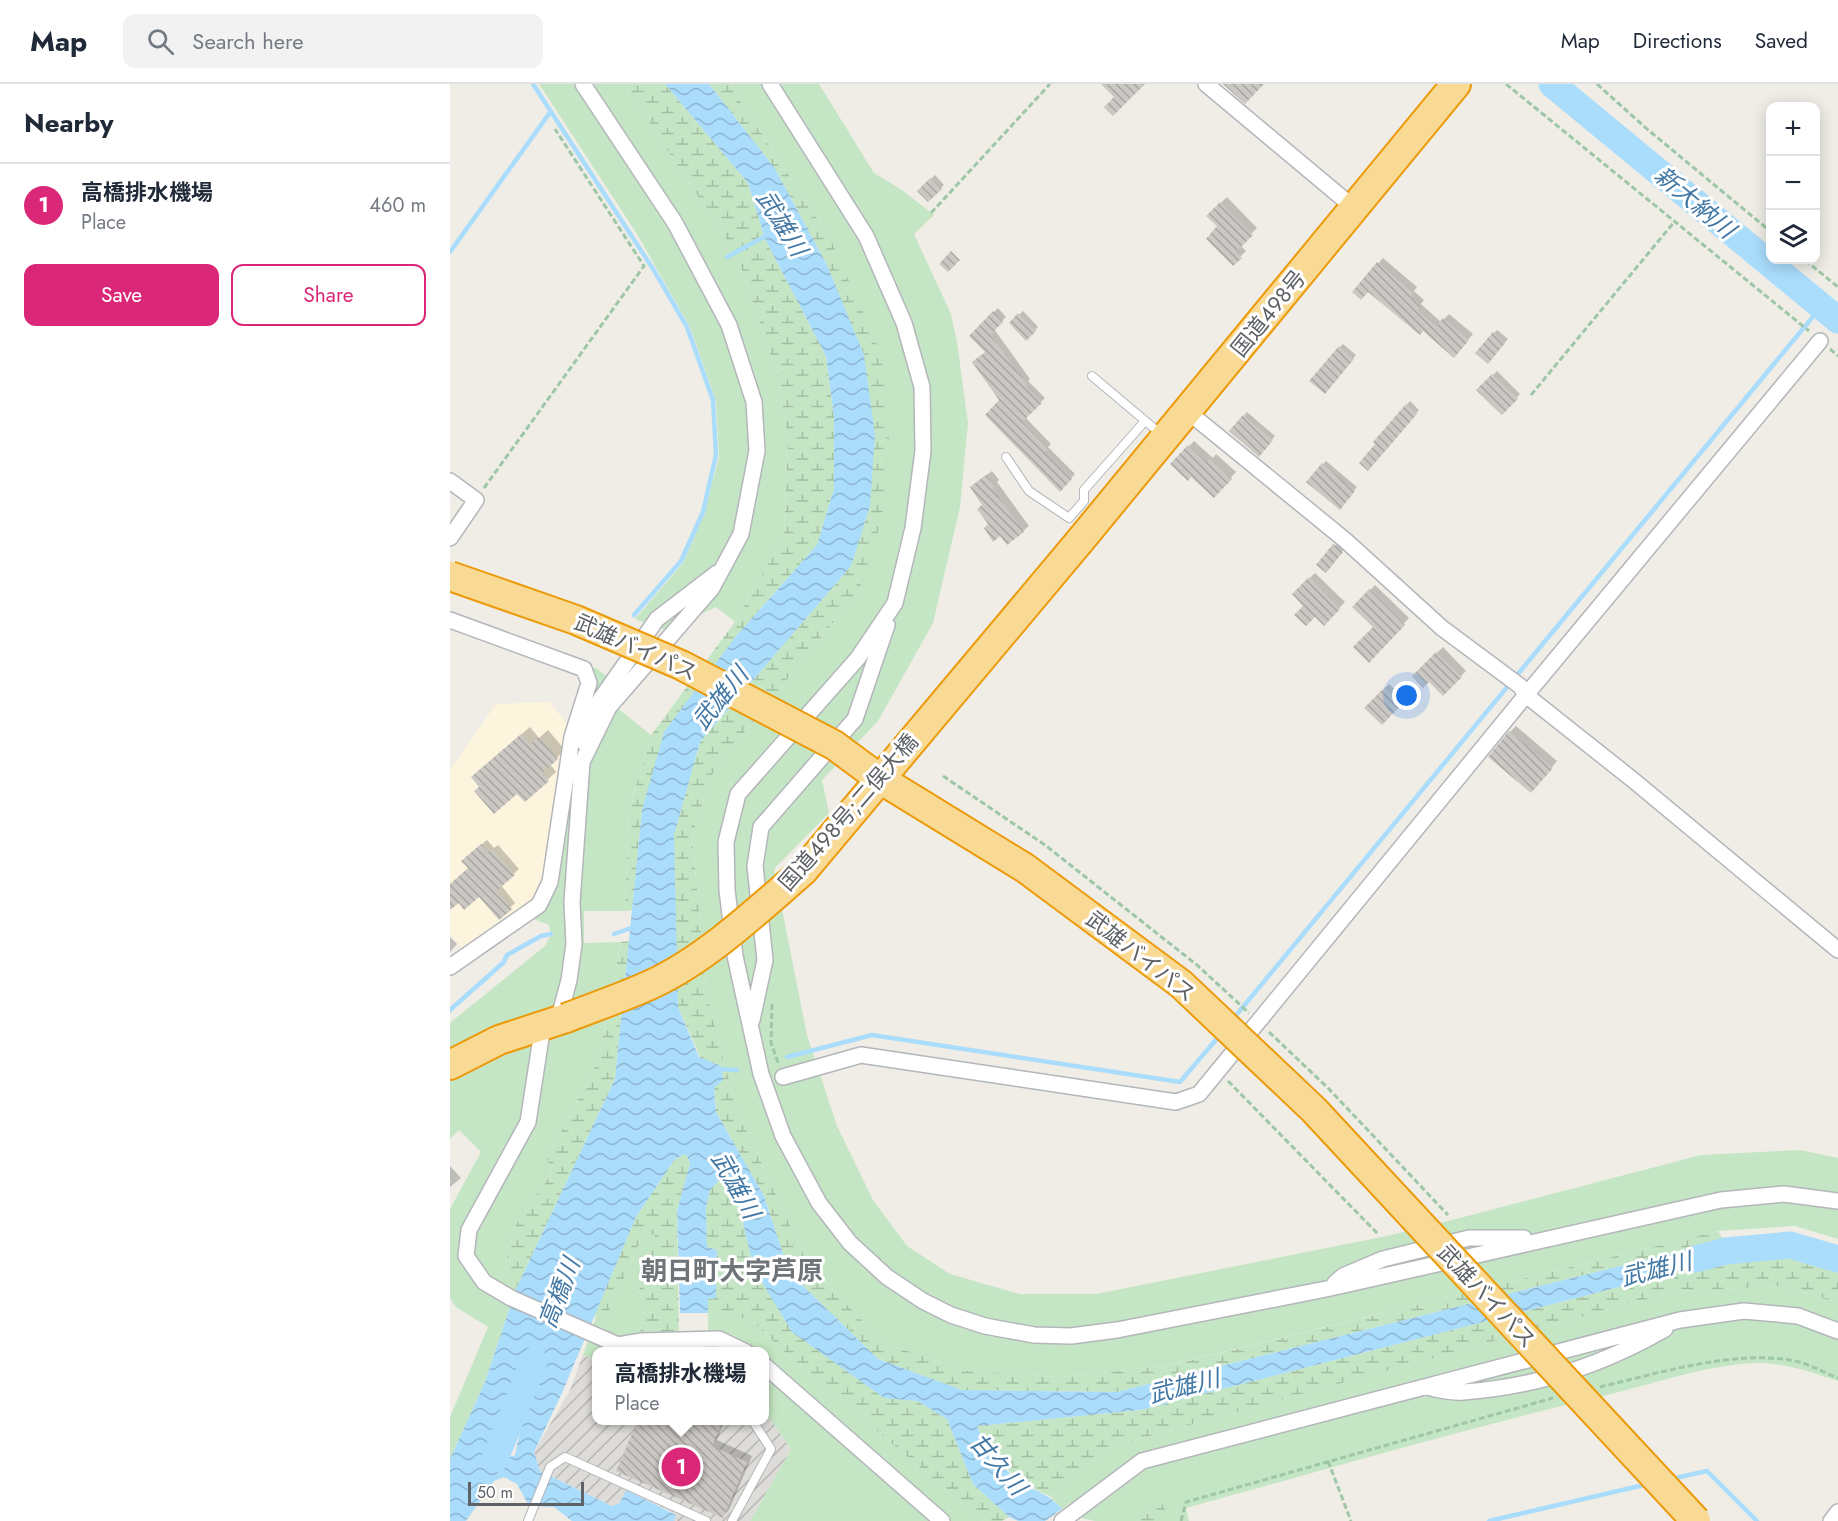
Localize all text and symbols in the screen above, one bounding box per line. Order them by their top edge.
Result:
search box [123,14,543,68]
text: Map [30,21,87,62]
icon: search [144,25,177,58]
text: Search here [192,25,304,57]
text: Map [1561,26,1600,56]
text: Directions [1633,26,1722,56]
text: Saved [1755,26,1808,56]
map controls [1766,102,1820,264]
button: + [1766,102,1820,156]
text: Nearby [24,104,113,142]
button: − [1766,156,1820,210]
water label: 新大納川 [1647,158,1745,248]
text: 高橋排水機場 [81,176,213,208]
water label: 武雄川 [748,183,818,265]
text: 1 [38,191,49,220]
text: 460 m [369,191,426,220]
text: Place [81,208,126,237]
button: layers [1766,210,1820,264]
street label: 国道498号 [1223,263,1313,363]
button: Save [24,264,219,326]
button: Share [231,264,426,326]
street label: 武雄バイパス [569,606,703,688]
water label: 武雄川 [684,657,758,737]
your location [1392,681,1421,710]
street label: 国道498号;二俣大橋 [771,726,925,898]
street label: 武雄バイパス [1079,903,1203,1009]
water label: 武雄川 [703,1145,770,1228]
street label: 武雄バイパス [1430,1237,1544,1355]
water label: 武雄川 [1617,1243,1698,1295]
water label: 高橋川 [530,1250,589,1333]
district label: 朝日町大字芦原 [641,1252,823,1290]
popup [592,1347,769,1425]
text: 高橋排水機場 [614,1357,747,1389]
water label: 武雄川 [1145,1360,1226,1412]
text: Place [614,1389,660,1418]
water label: 甘久川 [961,1425,1037,1505]
pin: 1 [662,1444,700,1490]
scale bar [468,1479,584,1506]
text: 50 m [477,1481,513,1504]

